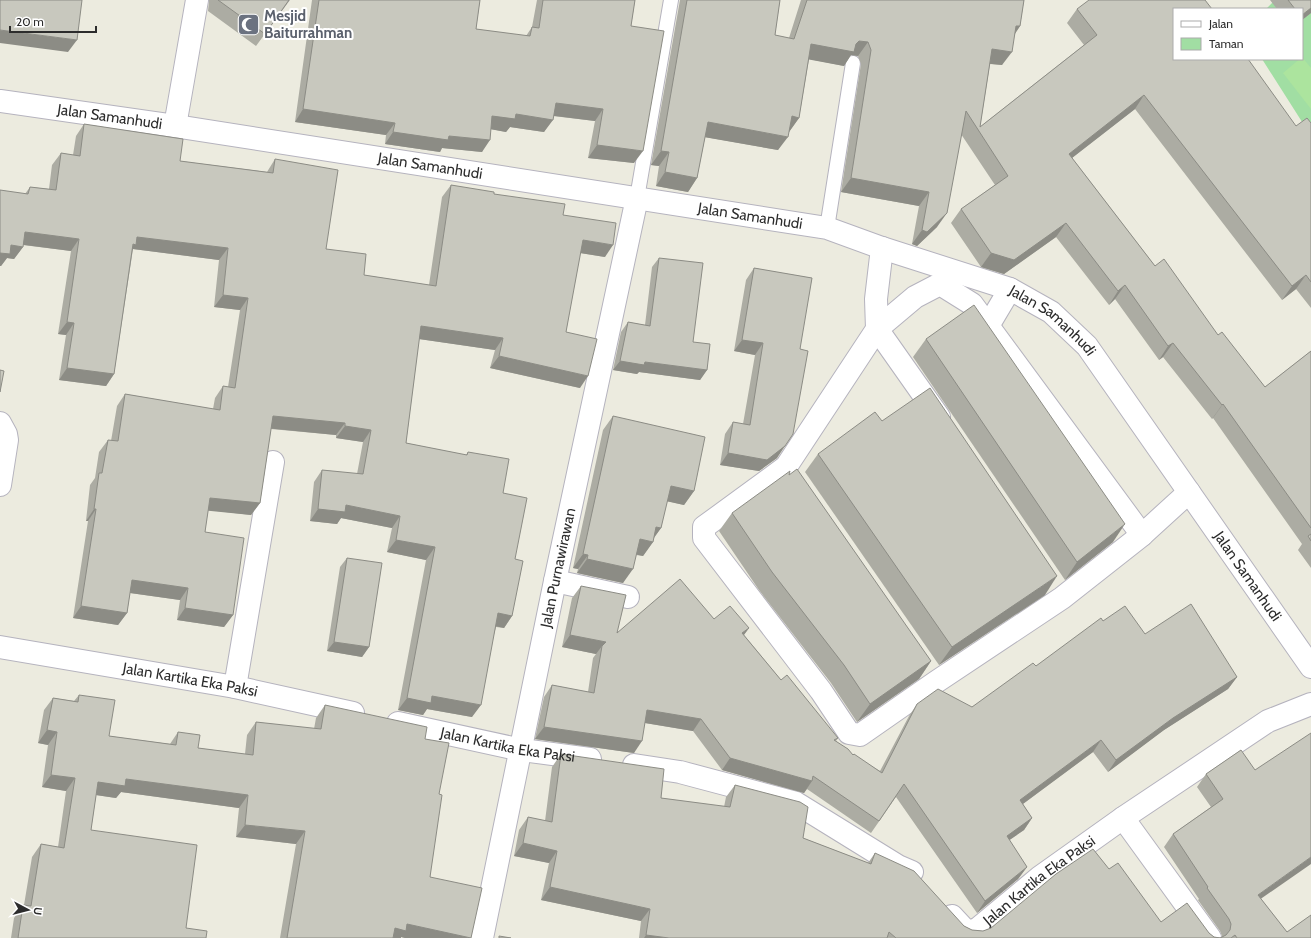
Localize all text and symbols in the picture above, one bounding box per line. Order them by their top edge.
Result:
place label: Mesjid Baiturrahman [264,7,352,42]
scale bar [10,8,96,34]
legend [1173,8,1303,60]
mosque icon: Mesjid Baiturrahman [236,12,262,38]
text: 20 m [16,14,44,29]
text: Jalan [1208,16,1233,31]
text: Taman [1209,36,1244,51]
street label: Jalan Samanhudi [55,100,163,133]
street label: Jalan Samanhudi [376,149,484,183]
street label: Jalan Samanhudi [696,199,804,233]
street label: Jalan Samanhudi [1005,281,1100,359]
street label: Jalan Purnawirawan [536,506,579,630]
street label: Jalan Samanhudi [1210,527,1285,625]
street label: Jalan Kartika Eka Paksi [120,659,259,701]
street label: Jalan Kartika Eka Paksi [438,723,576,766]
street label: Jalan Kartika Eka Paksi [979,832,1099,930]
north arrow [8,890,48,930]
text: U [30,906,45,916]

